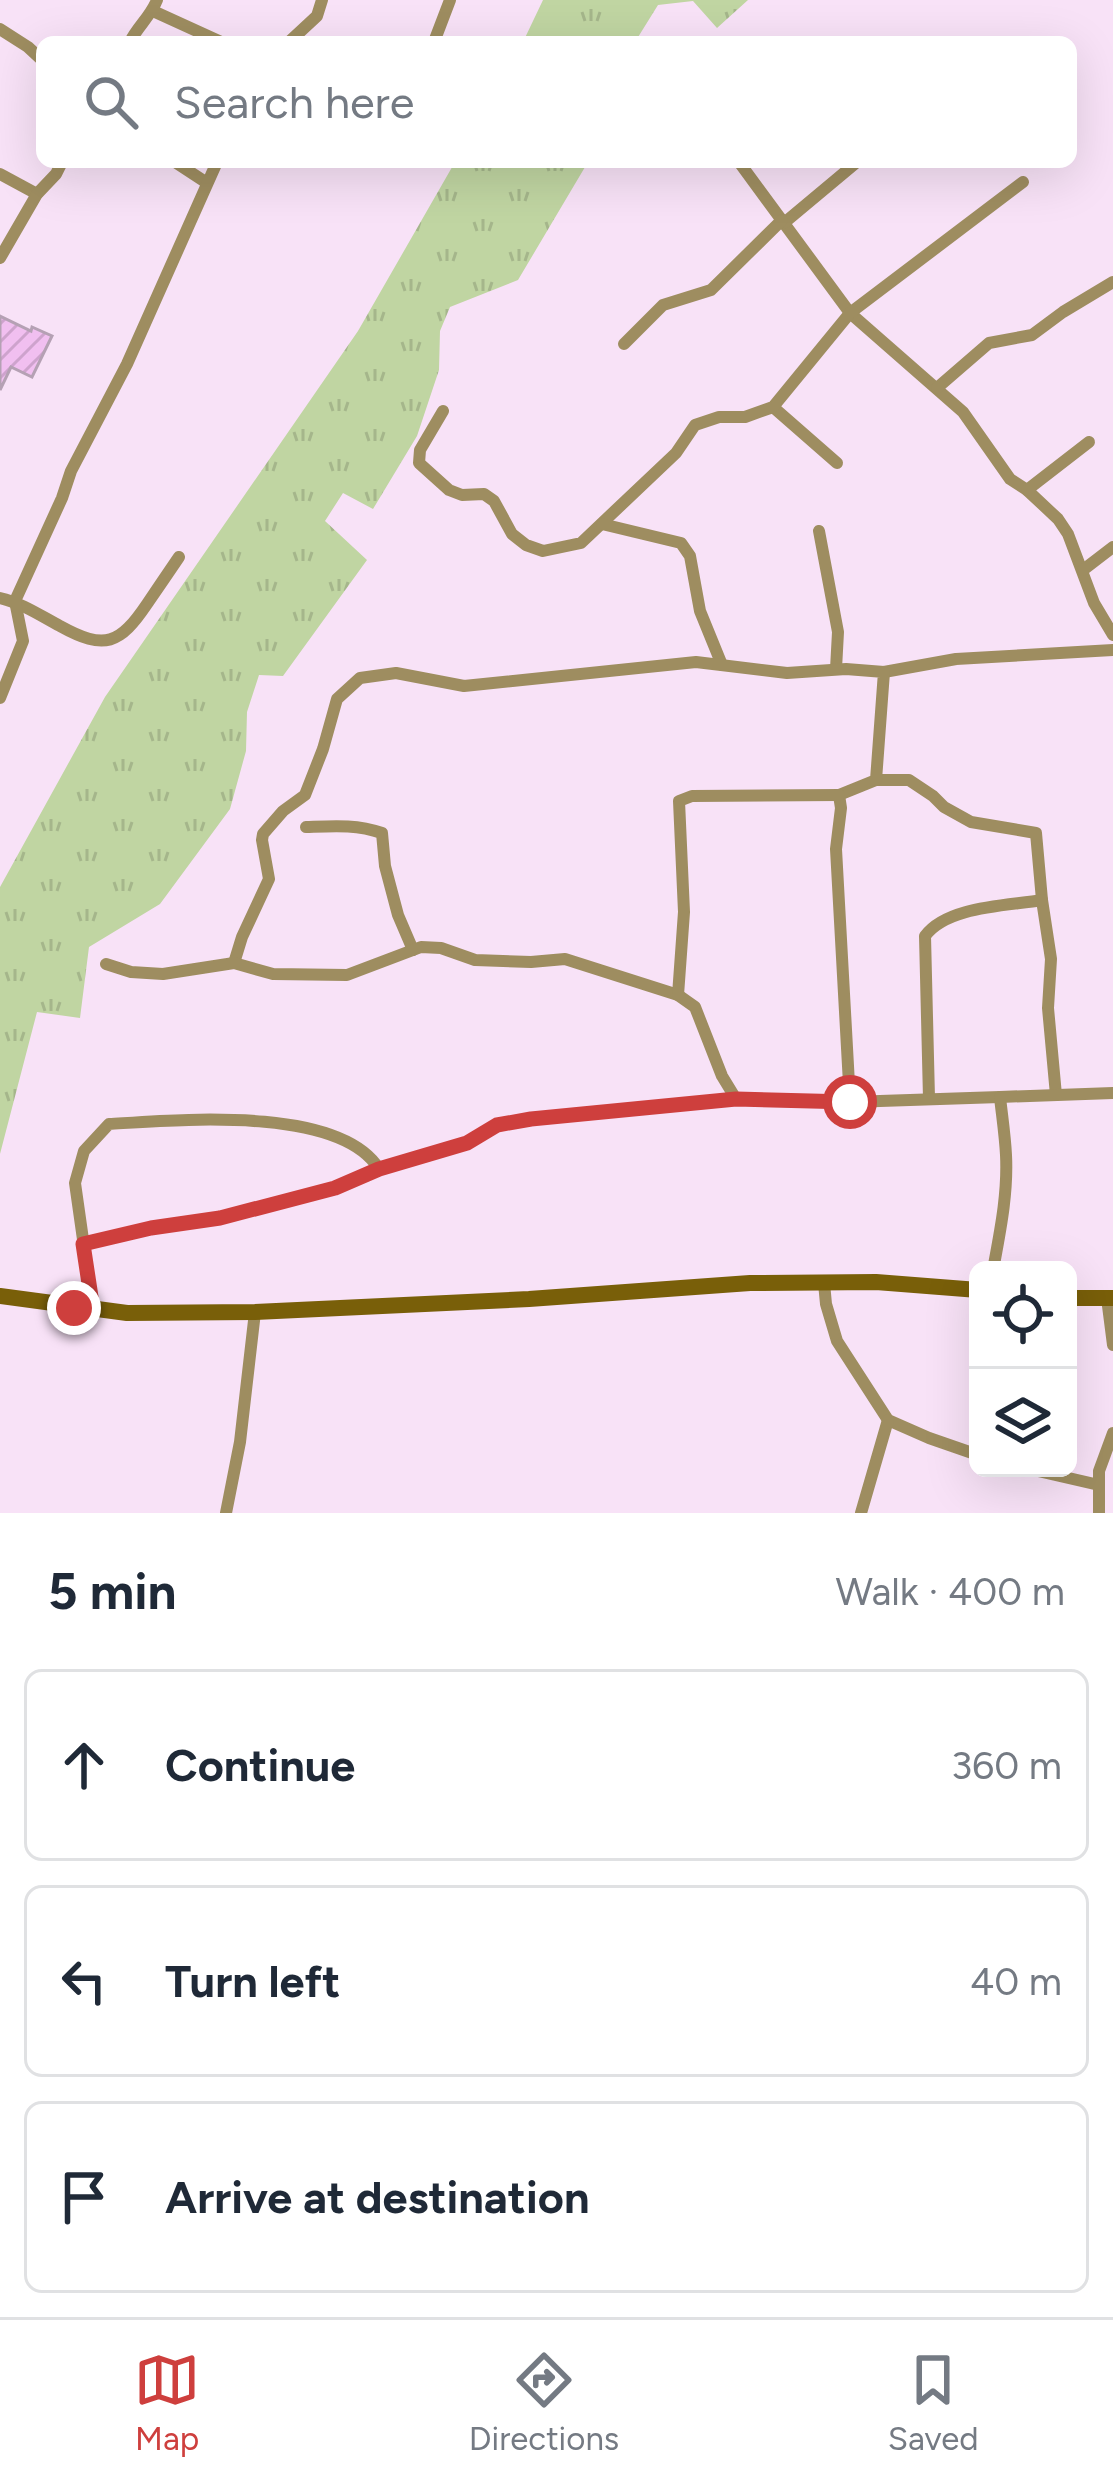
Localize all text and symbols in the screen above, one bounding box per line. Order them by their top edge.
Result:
search box [36,36,1077,168]
icon: search [78,69,144,135]
text: Search here [174,75,414,129]
route start [823,1075,877,1129]
map controls [969,1261,1077,1477]
button: locate [969,1261,1077,1369]
route end [47,1281,101,1335]
button: layers [969,1369,1077,1477]
text: 5 min [48,1561,177,1622]
text: Walk · 400 m [836,1568,1065,1615]
icon: ahead [51,1732,117,1798]
text: Continue [165,1738,355,1792]
text: 360 m [951,1742,1062,1789]
icon: left [51,1948,117,2014]
text: Turn left [165,1954,340,2008]
text: 40 m [970,1958,1062,2005]
icon: arrive [51,2164,117,2230]
text: Arrive at destination [165,2170,589,2224]
tab: Map [134,2347,200,2458]
tab: Directions [469,2347,619,2458]
tab: Saved [888,2347,979,2458]

